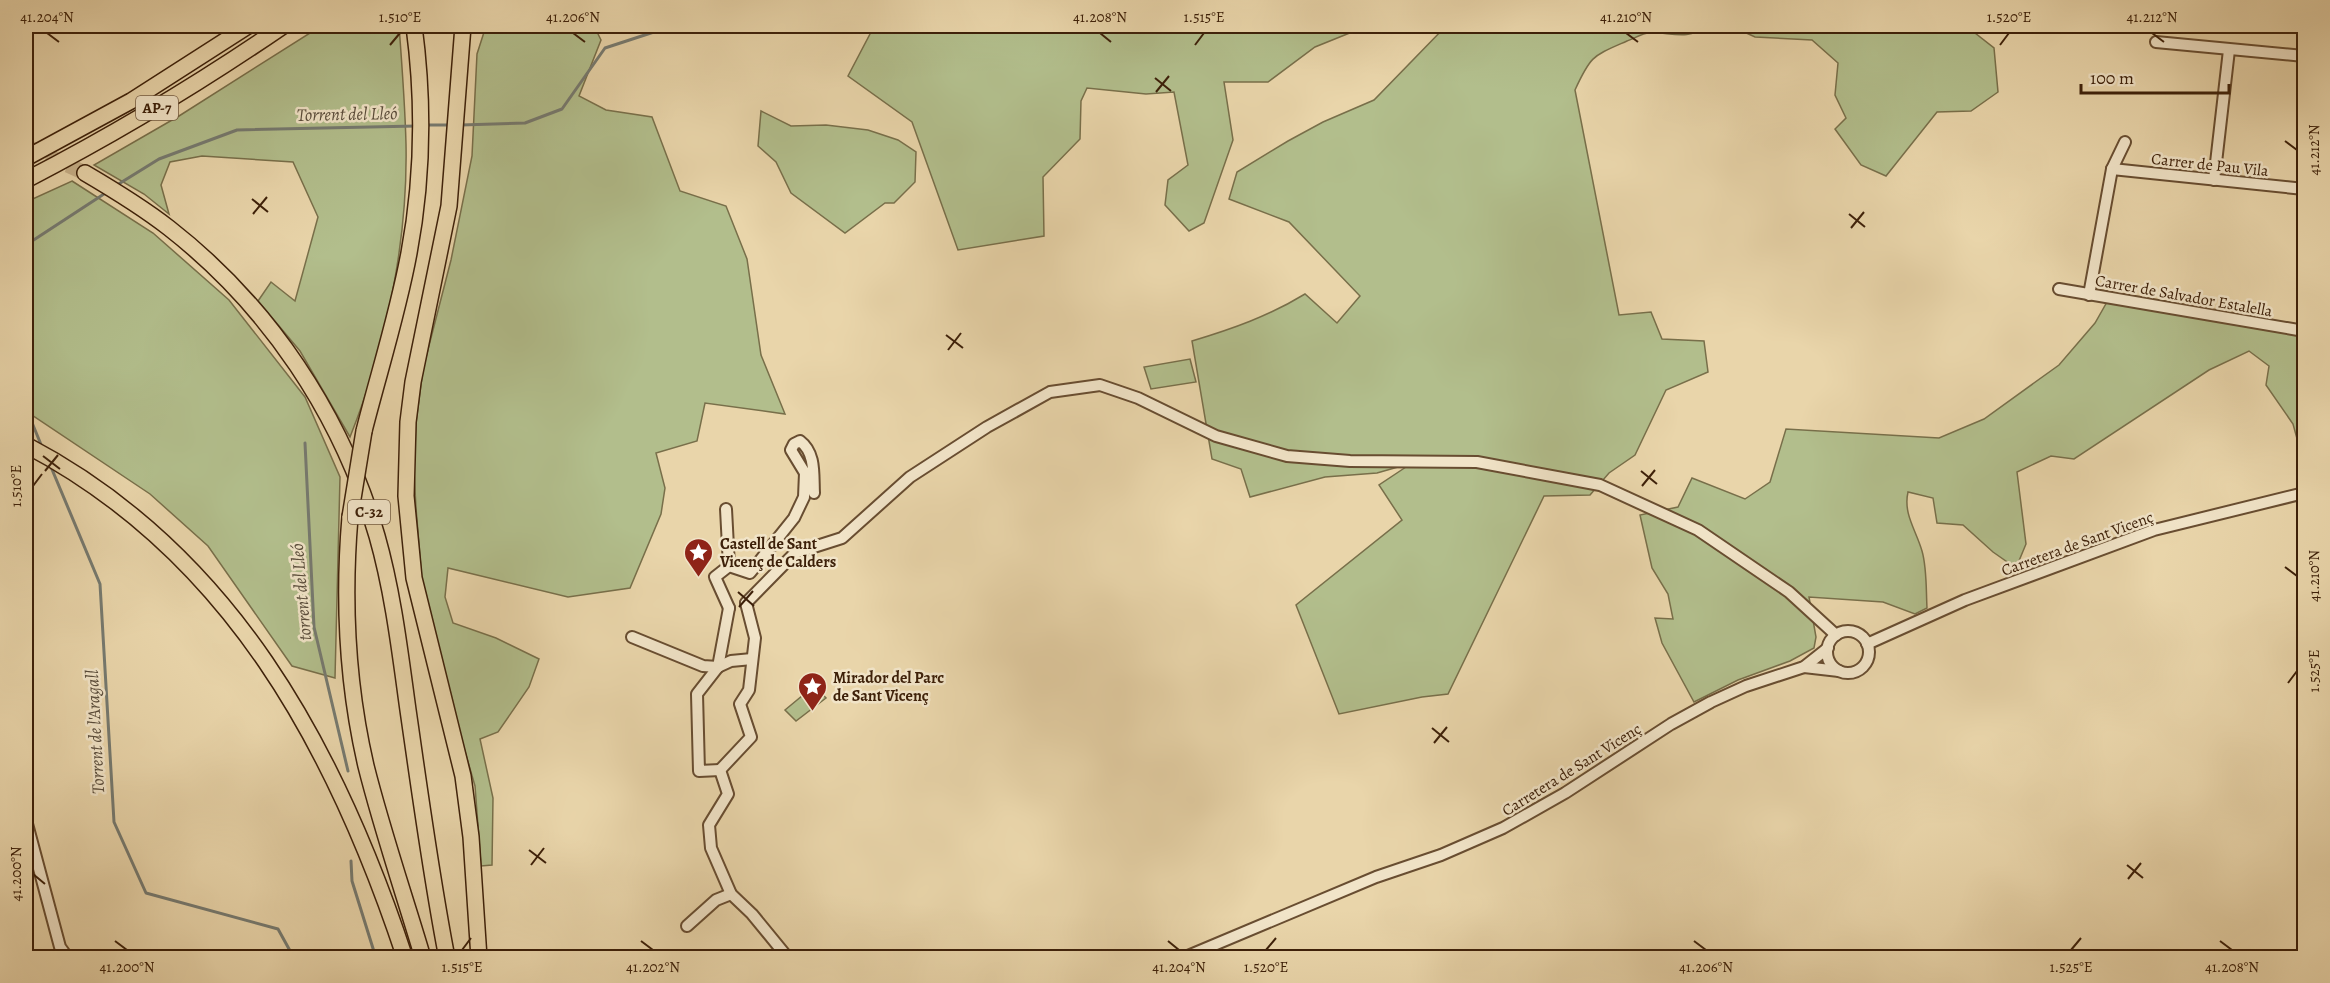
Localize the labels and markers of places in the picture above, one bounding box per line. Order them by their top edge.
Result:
place label: Castell de Sant Vicenç de Calders [719,533,836,573]
place icon: Castell de Sant Vicenç de Calders [683,536,715,578]
place label: Mirador del Parc de Sant Vicenç [833,667,944,707]
place icon: Mirador del Parc de Sant Vicenç [796,670,828,712]

